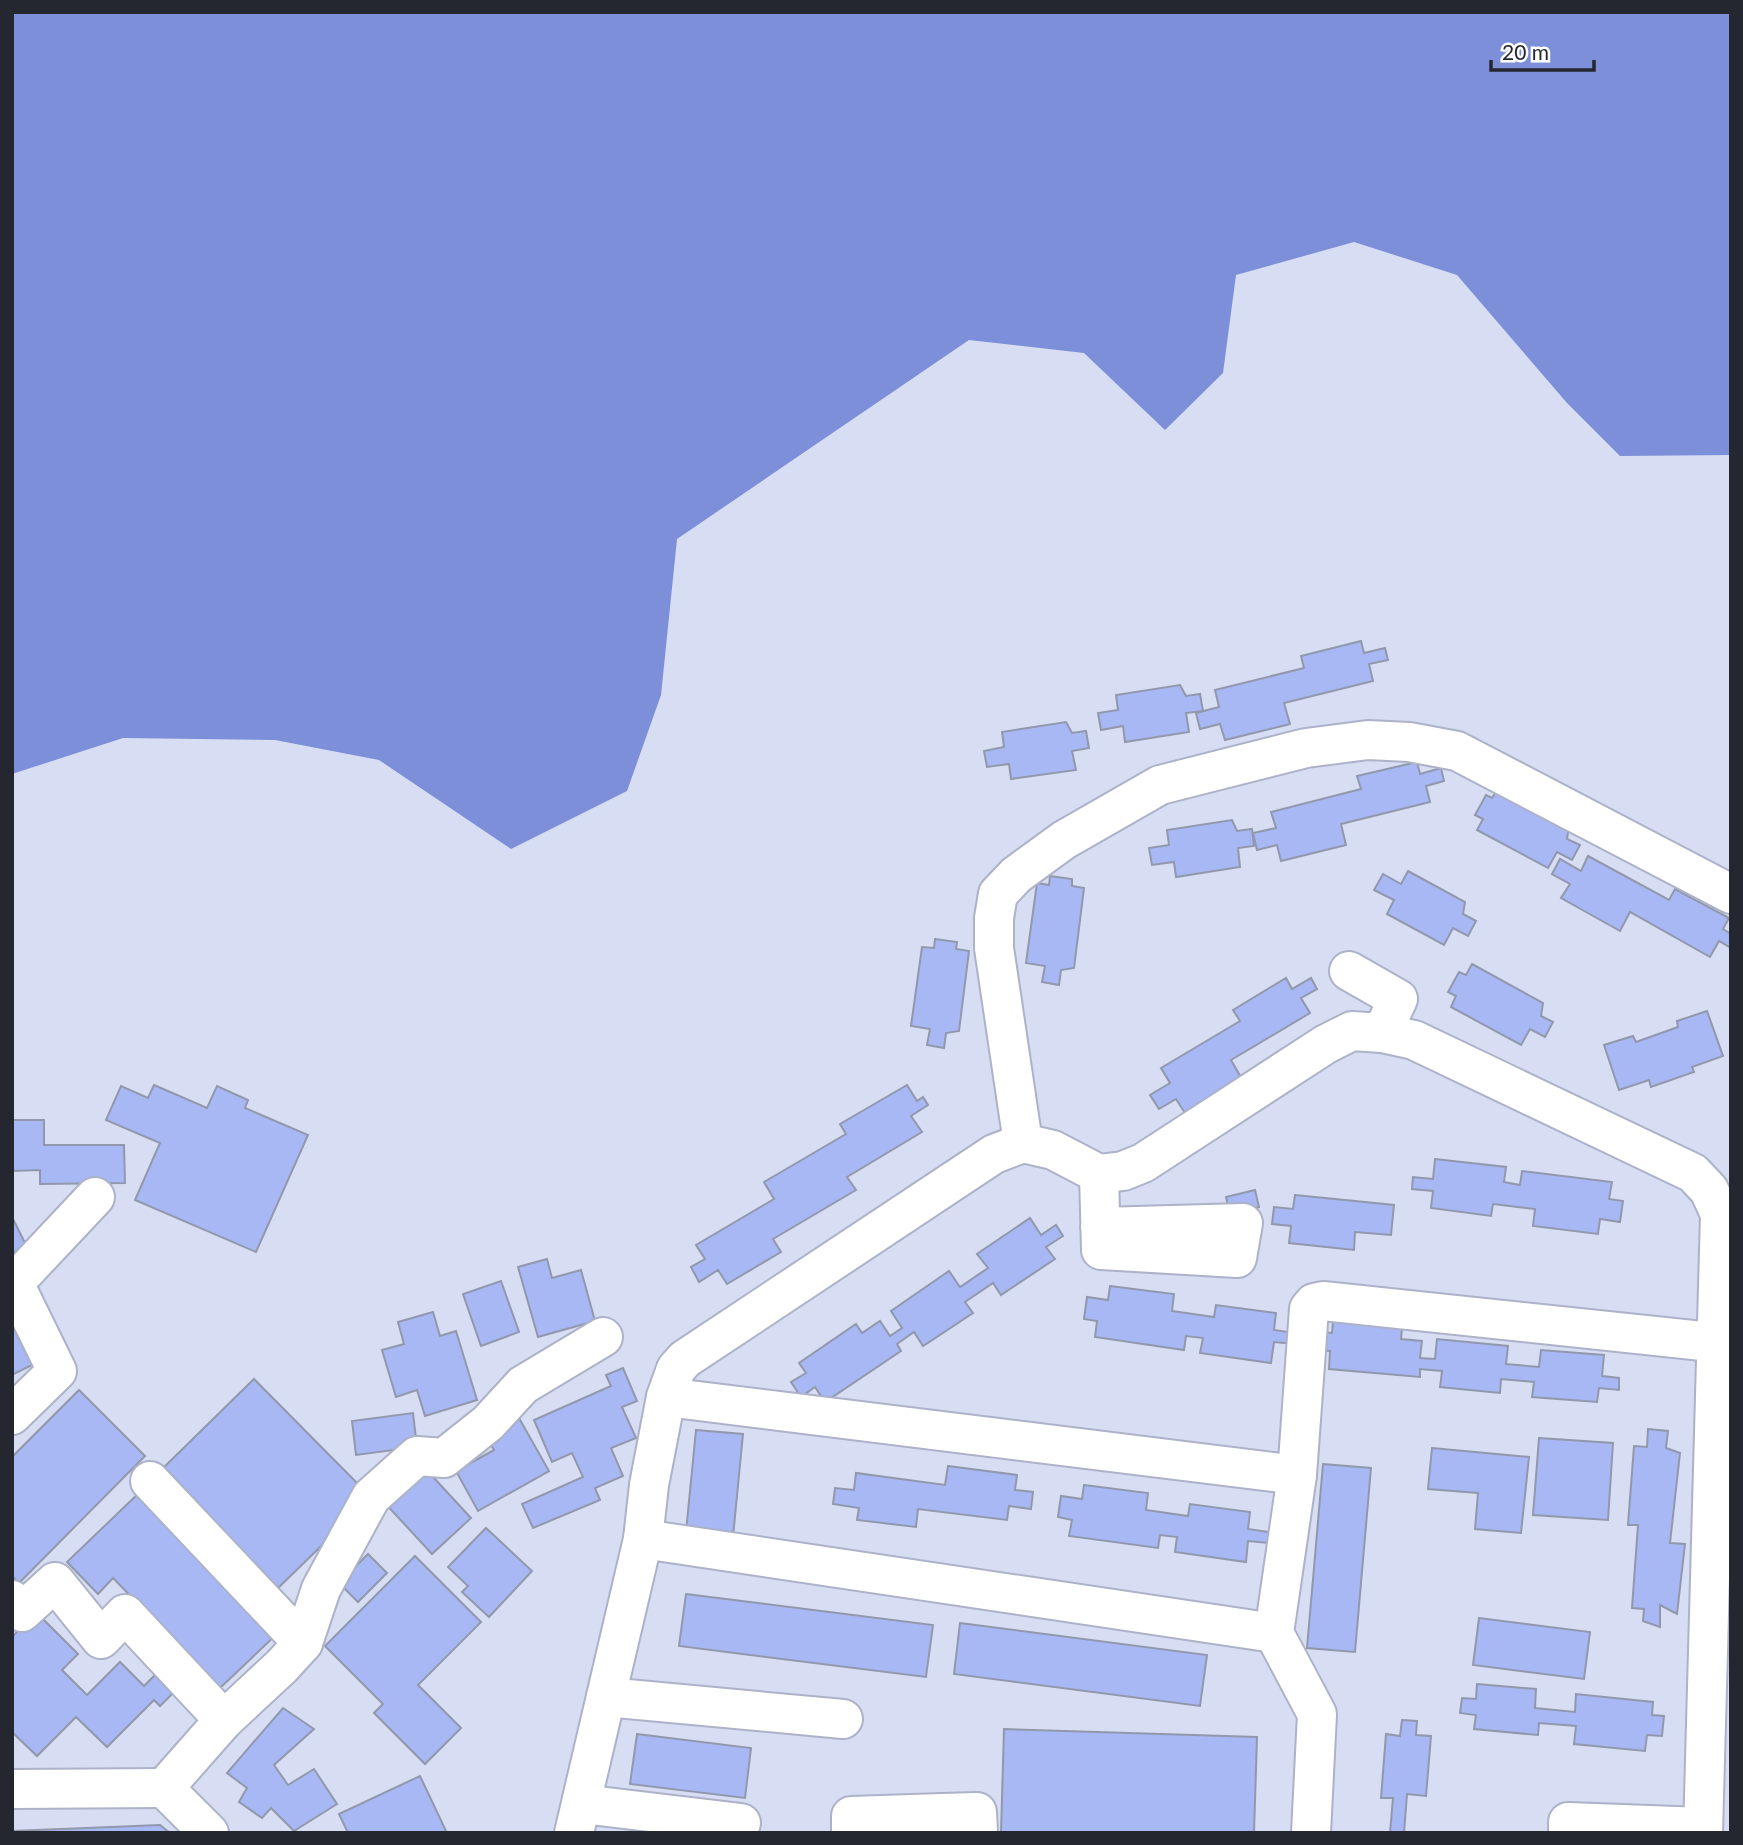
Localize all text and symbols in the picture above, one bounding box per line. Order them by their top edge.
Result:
scale bar [1491,28,1594,72]
text: 20 m [1502,39,1549,64]

